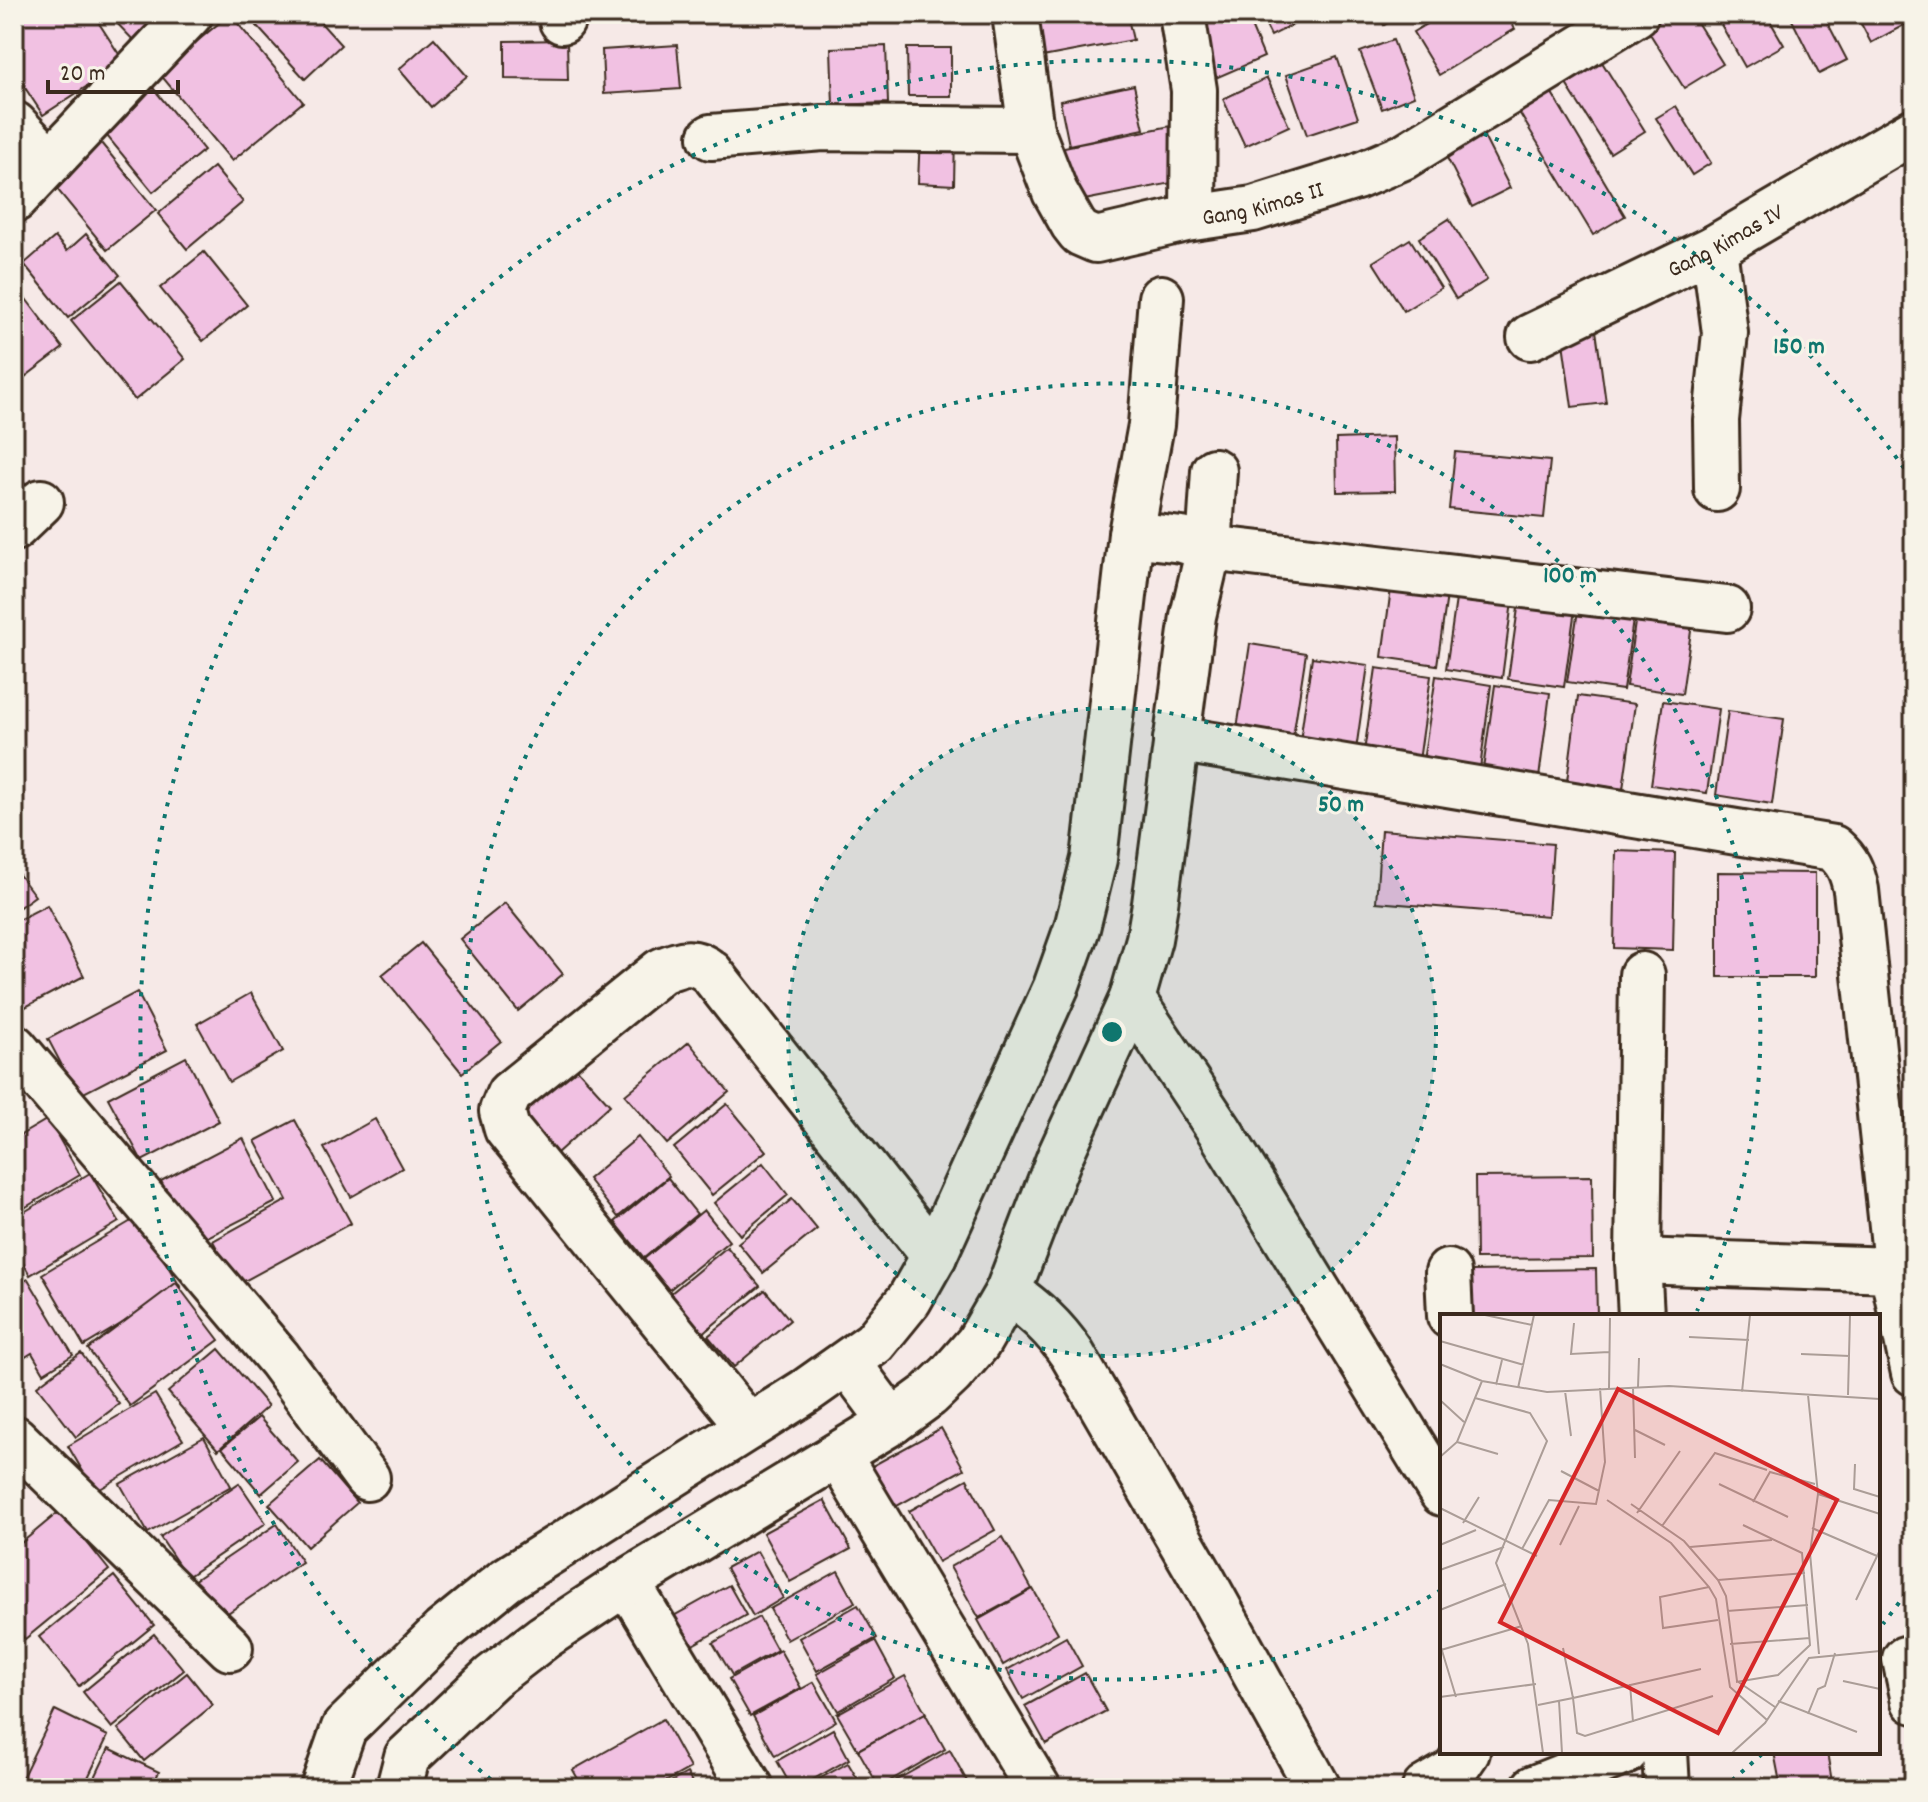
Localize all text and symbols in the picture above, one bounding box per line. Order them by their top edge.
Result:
scale bar [48,44,178,94]
text: 20 m [60,58,106,92]
street label: Gang Kimas II [1200,174,1329,236]
street label: Gang Kimas IV [1662,196,1792,288]
text: 150 m [1773,331,1825,365]
text: 100 m [1543,560,1597,594]
text: 50 m [1318,789,1364,823]
centre of rings [1098,1018,1126,1046]
inset map [1440,1314,1880,1754]

